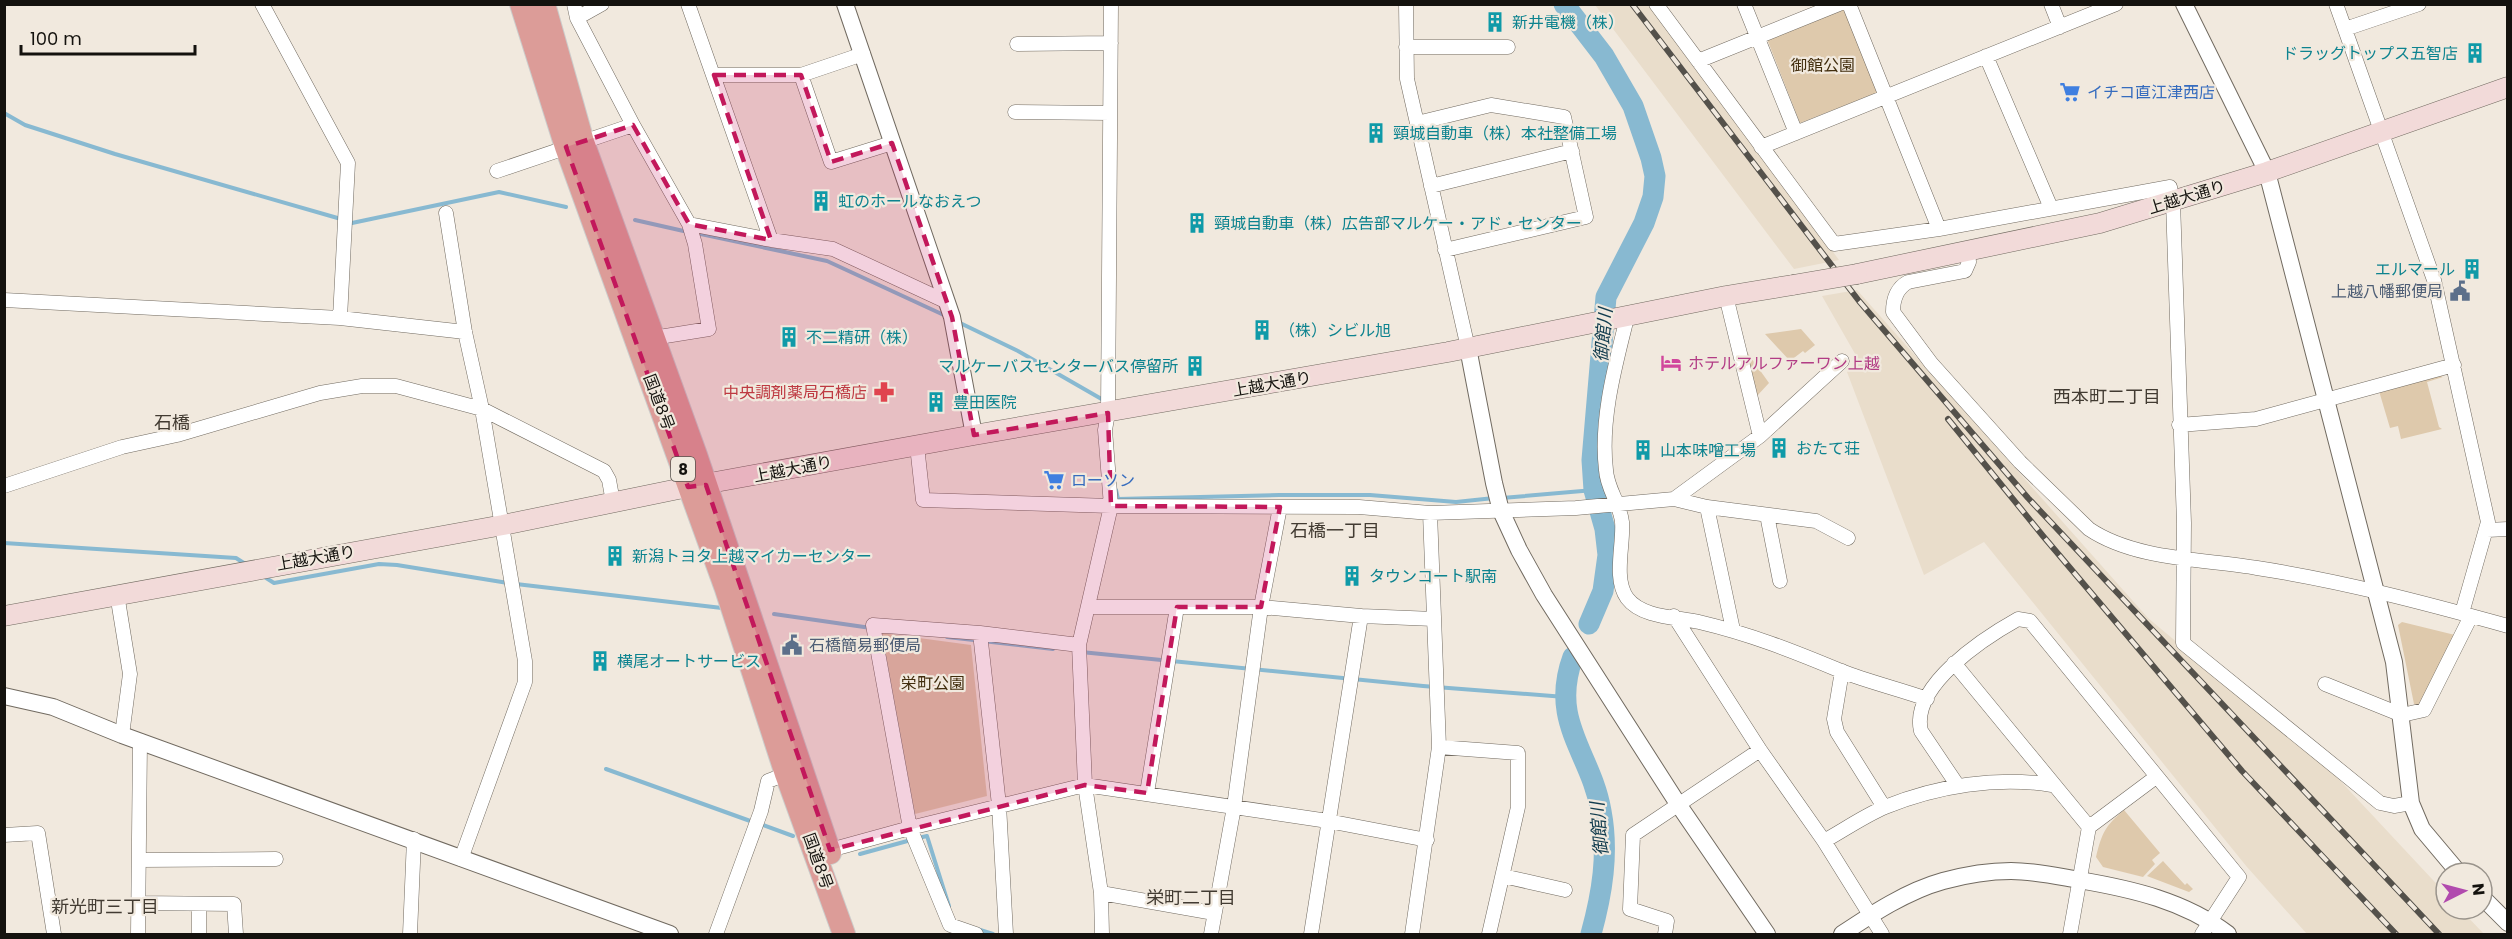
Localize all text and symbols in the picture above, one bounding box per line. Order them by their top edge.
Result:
building icon: 新井電機（株） [1483,10,1507,34]
place label: 新井電機（株） [1512,11,1624,34]
scale bar [21,18,195,56]
text: 100 m [30,26,82,51]
building icon: ドラッグトップス五智店 [2463,41,2487,65]
place label: ドラッグトップス五智店 [2282,42,2458,65]
park label: 御館公園 [1791,54,1855,77]
supermarket icon: イチコ直江津西店 [2058,80,2082,104]
place label: イチコ直江津西店 [2087,81,2215,104]
building icon: 頸城自動車（株）本社整備工場 [1364,121,1388,145]
place label: 頸城自動車（株）本社整備工場 [1393,122,1617,145]
street label: 上越大通り [2145,174,2229,220]
building icon: 虹のホールなおえつ [809,189,833,213]
place label: 虹のホールなおえつ [838,190,982,213]
building icon: 頸城自動車（株）広告部マルケー・アド・センター [1185,211,1209,235]
place label: 頸城自動車（株）広告部マルケー・アド・センター [1214,212,1582,235]
building icon: エルマール [2460,257,2484,281]
place label: エルマール [2375,258,2455,281]
public building icon: 上越八幡郵便局 [2448,279,2472,303]
place label: 上越八幡郵便局 [2331,280,2443,303]
water label: 御館川 [1588,305,1618,363]
building icon: （株）シビル旭 [1250,318,1274,342]
place label: （株）シビル旭 [1279,319,1391,342]
building icon: 不二精研（株） [777,325,801,349]
place label: 不二精研（株） [806,326,918,349]
hotel icon: ホテルアルファーワン上越 [1659,351,1683,375]
place label: ホテルアルファーワン上越 [1688,352,1880,375]
building icon: マルケーバスセンターバス停留所 [1183,354,1207,378]
place label: マルケーバスセンターバス停留所 [938,355,1178,378]
street label: 上越大通り [1231,366,1313,402]
street label: 国道8号 [638,371,680,433]
pharmacy icon: 中央調剤薬局石橋店 [872,380,896,404]
place label: 中央調剤薬局石橋店 [723,381,867,404]
district label: 西本町二丁目 [2053,384,2161,409]
building icon: 豊田医院 [924,390,948,414]
place label: 豊田医院 [953,391,1017,414]
district label: 石橋 [154,410,190,435]
building icon: おたて荘 [1767,436,1791,460]
place label: おたて荘 [1796,437,1860,460]
building icon: 山本味噌工場 [1631,438,1655,462]
place label: 山本味噌工場 [1660,439,1756,462]
street label: 上越大通り [752,450,834,488]
road number: 8 [671,457,695,481]
supermarket icon: ローソン [1042,468,1066,492]
place label: ローソン [1071,469,1135,492]
district label: 石橋一丁目 [1290,518,1380,543]
street label: 上越大通り [275,540,357,576]
building icon: 新潟トヨタ上越マイカーセンター [603,544,627,568]
place label: 新潟トヨタ上越マイカーセンター [632,545,872,568]
building icon: タウンコート駅南 [1340,564,1364,588]
place label: タウンコート駅南 [1369,565,1497,588]
public building icon: 石橋簡易郵便局 [780,633,804,657]
place label: 石橋簡易郵便局 [809,634,921,657]
building icon: 横尾オートサービス [588,649,612,673]
place label: 横尾オートサービス [617,650,761,673]
park label: 栄町公園 [901,672,965,695]
water label: 御館川 [1584,799,1614,857]
street label: 国道8号 [797,830,839,892]
north arrow [2434,861,2494,921]
text: N [2466,882,2490,897]
district label: 栄町二丁目 [1146,885,1236,910]
district label: 新光町三丁目 [51,894,159,919]

